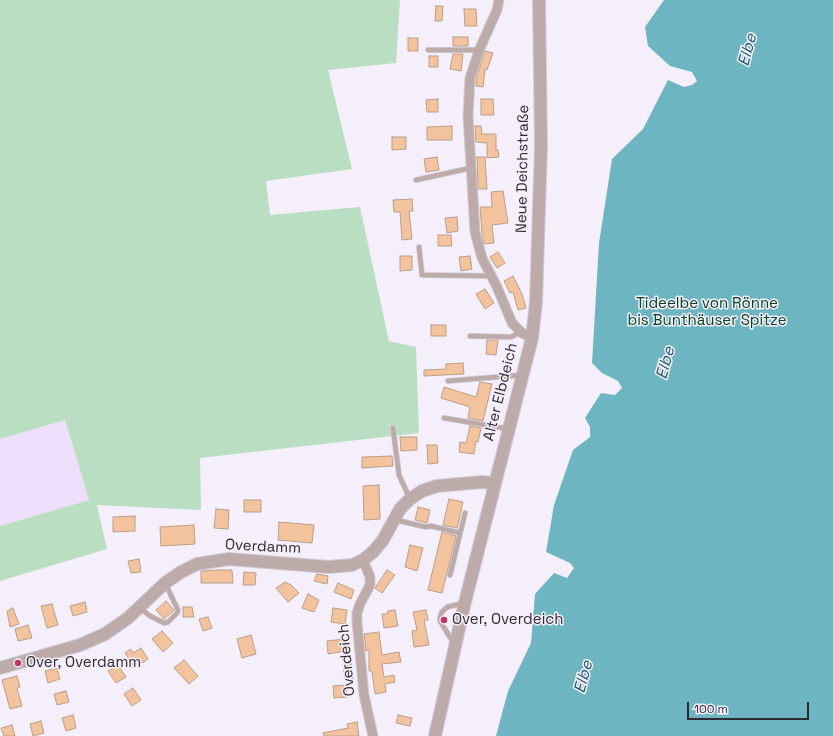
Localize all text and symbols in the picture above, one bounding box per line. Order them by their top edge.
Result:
water label: Elbe [734,32,762,68]
street label: Neue Deichstraße [513,105,533,233]
park label: Tideelbe von Rönne bis Bunthäuser Spitze [627,295,787,330]
street label: Alter Elbdeich [480,341,522,443]
water label: Elbe [652,345,680,381]
street label: Overdamm [224,536,302,558]
place label: Over, Overdeich [452,611,563,629]
marker: Over, Overdeich [439,615,449,625]
street label: Overdeich [335,623,359,697]
place label: Over, Overdamm [26,654,141,672]
marker: Over, Overdamm [13,658,23,668]
water label: Elbe [570,659,598,695]
scale bar [689,694,811,720]
text: 100 m [694,701,728,717]

